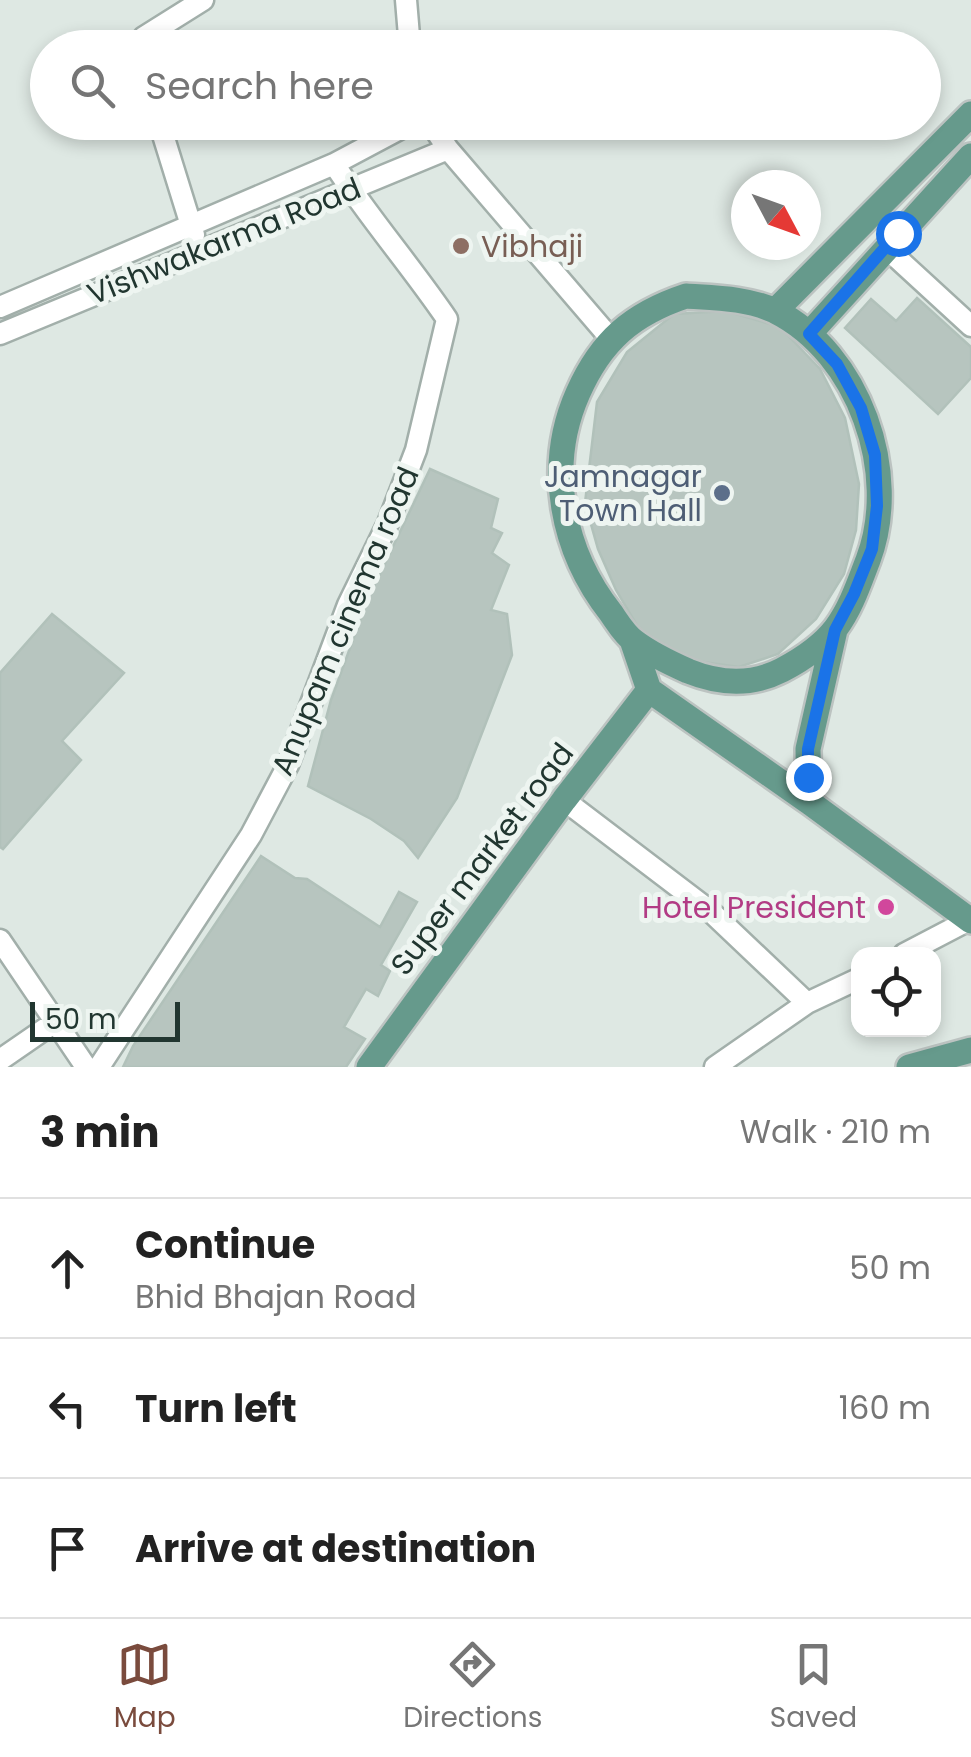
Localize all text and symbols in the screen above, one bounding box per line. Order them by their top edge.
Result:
search box [30,30,941,140]
icon: search [65,58,120,113]
text: Search here [145,59,374,112]
street label: Vishwakarma Road [81,166,367,316]
north arrow [731,170,821,260]
route start [876,211,922,257]
place label: Vibhaji [481,225,583,268]
marker: Vibhaji [450,235,472,257]
place label: Jamnagar Town Hall [544,455,702,532]
street label: Anupam cinema road [260,460,430,782]
marker: Jamnagar Town Hall [711,482,733,504]
street label: Super market road [380,734,584,984]
route end [786,755,832,801]
place label: Hotel President [642,886,866,929]
marker: Hotel President [875,896,897,918]
map controls [851,947,941,1037]
button: locate [851,947,941,1037]
scale bar [30,997,180,1042]
text: 50 m [45,1000,116,1039]
text: 3 min [40,1103,160,1162]
text: Walk · 210 m [740,1109,931,1154]
text: Continue [135,1218,315,1271]
icon: ahead [40,1241,95,1296]
text: 50 m [849,1245,931,1290]
text: Bhid Bhajan Road [135,1274,417,1319]
icon: left [40,1381,95,1436]
text: Turn left [135,1382,297,1435]
text: 160 m [839,1385,931,1430]
icon: arrive [40,1521,95,1576]
text: Arrive at destination [135,1522,536,1575]
tab: Map [114,1637,176,1739]
tab: Directions [403,1637,542,1739]
tab: Saved [770,1637,857,1739]

